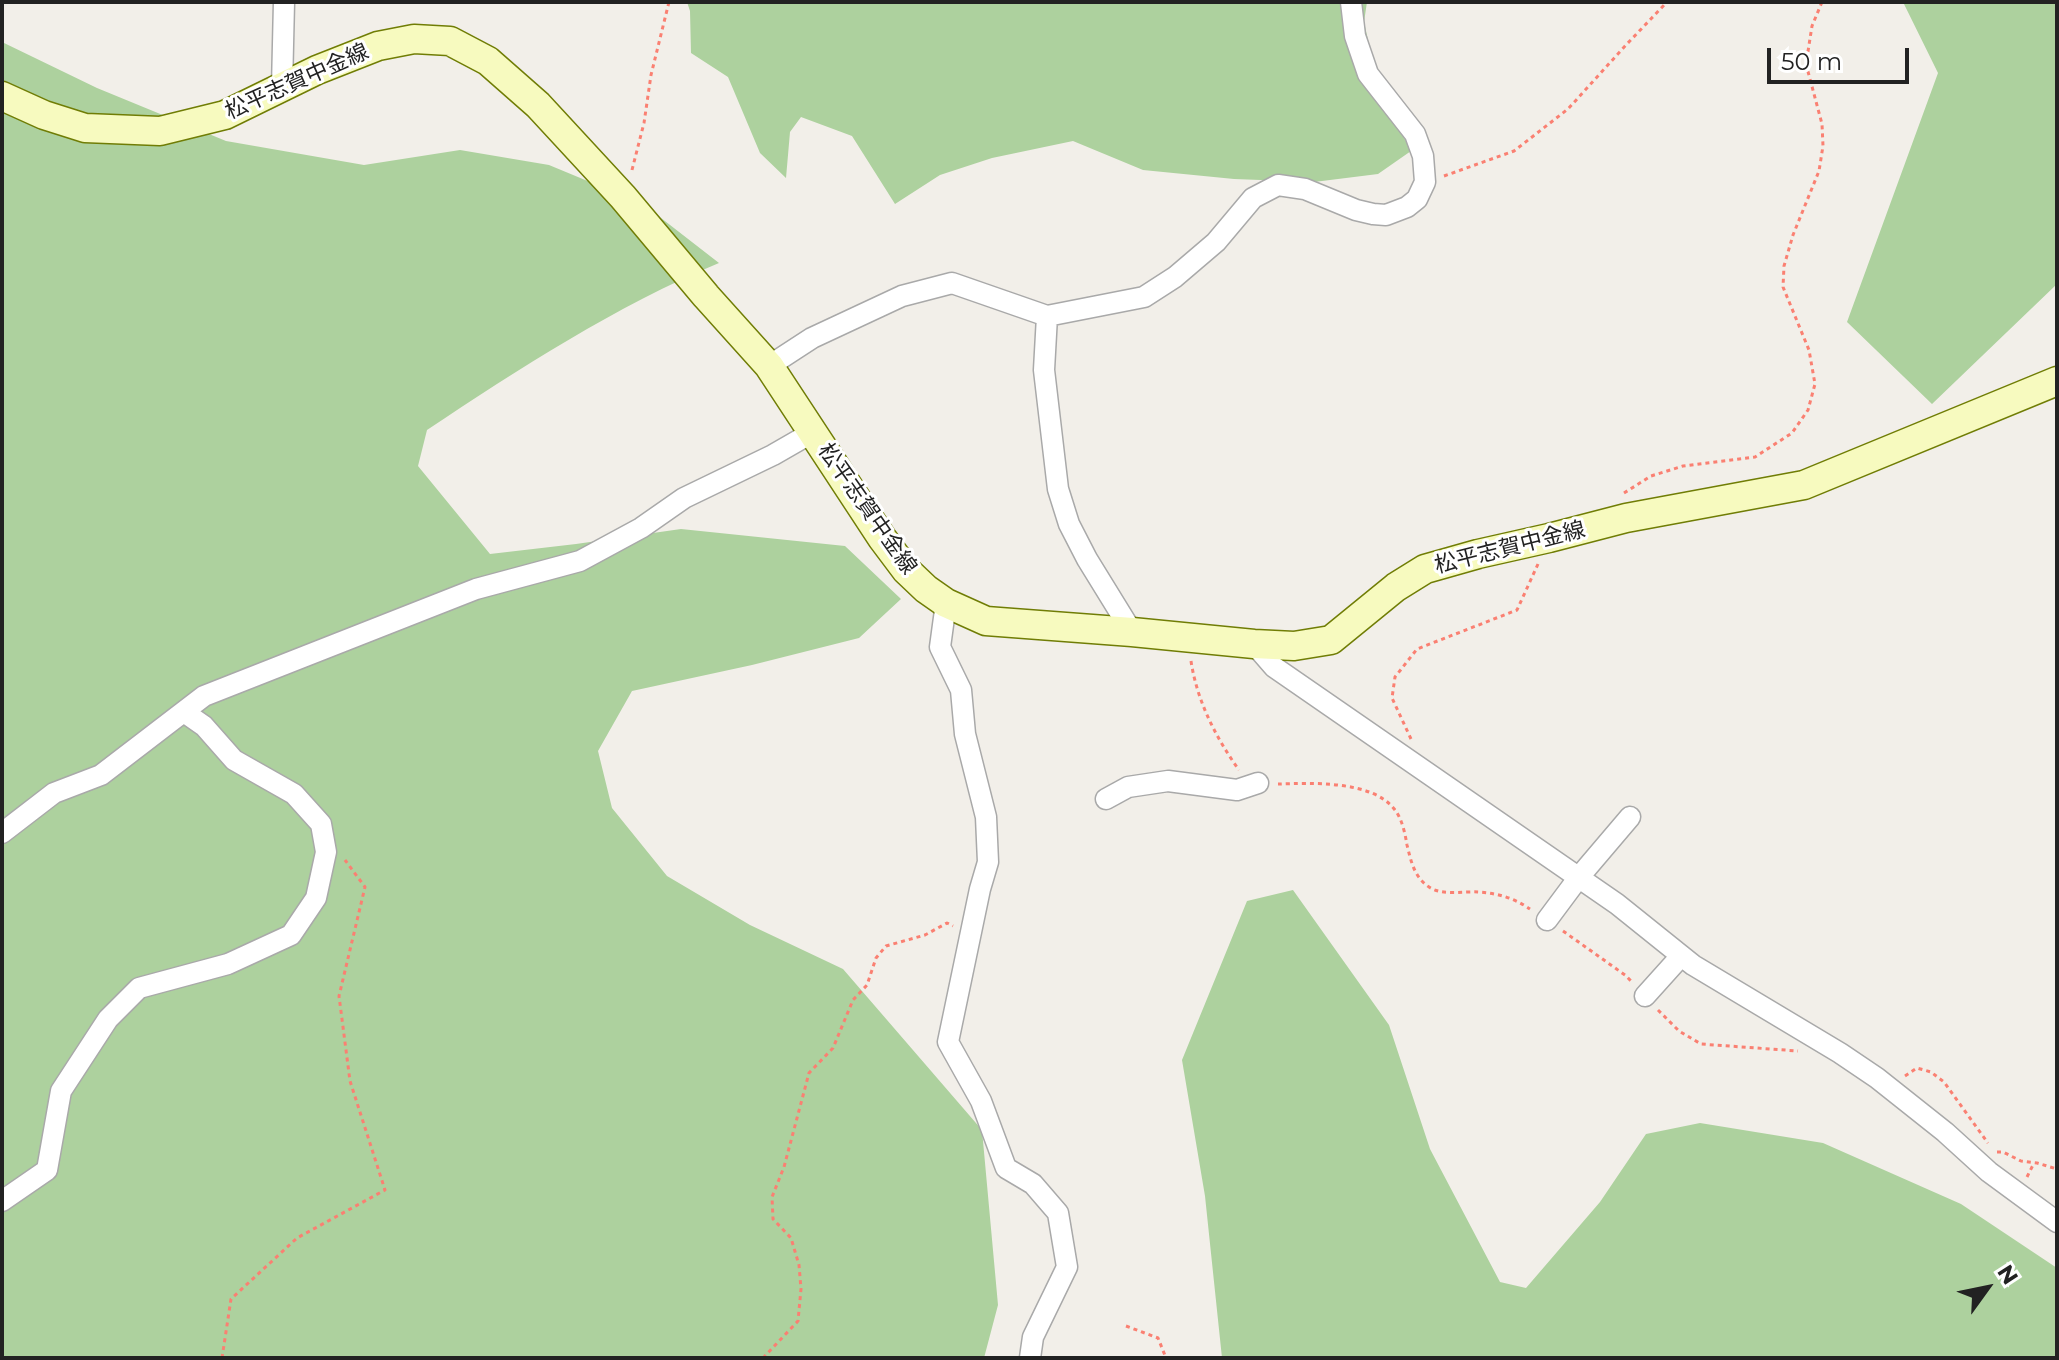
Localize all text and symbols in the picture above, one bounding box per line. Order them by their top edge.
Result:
scale bar [1771,32,1913,82]
street label: 松平志賀中金線 [221,39,373,125]
text: 50 m [1781,47,1842,76]
street label: 松平志賀中金線 [812,438,922,580]
street label: 松平志賀中金線 [1432,517,1588,579]
north arrow [1947,1248,2027,1328]
text: N [1991,1260,2024,1289]

